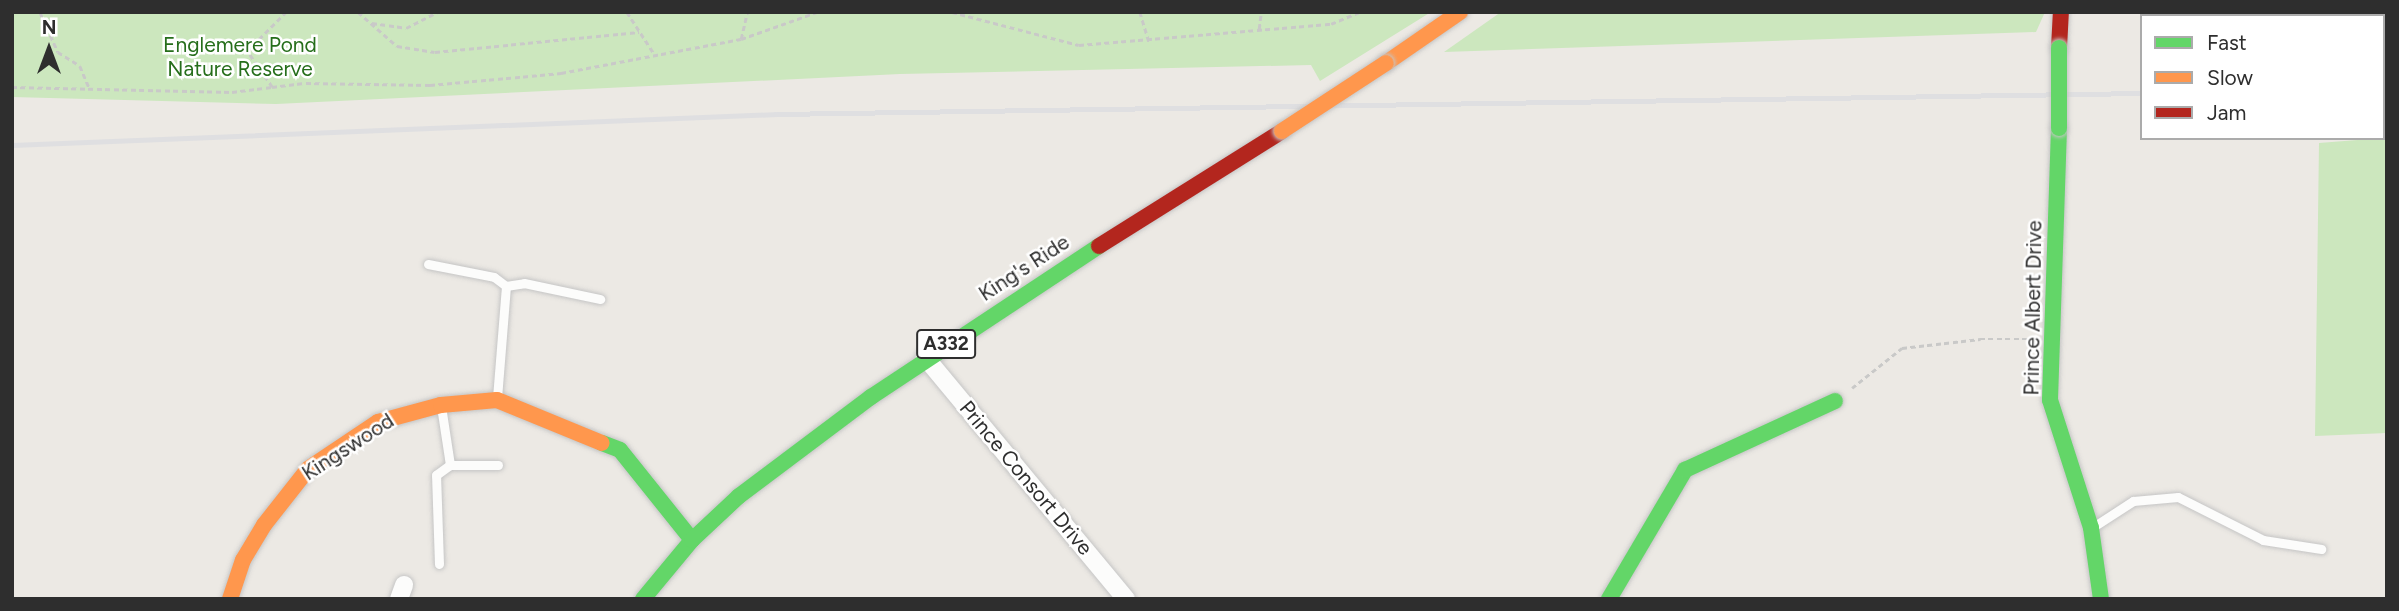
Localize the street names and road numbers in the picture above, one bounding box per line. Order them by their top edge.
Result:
street label: Prince Albert Drive [2019,220,2047,396]
street label: King's Ride [974,229,1074,307]
road number: A332 [914,328,978,360]
street label: Prince Consort Drive [954,396,1098,560]
street label: Kingswood [297,408,399,486]

